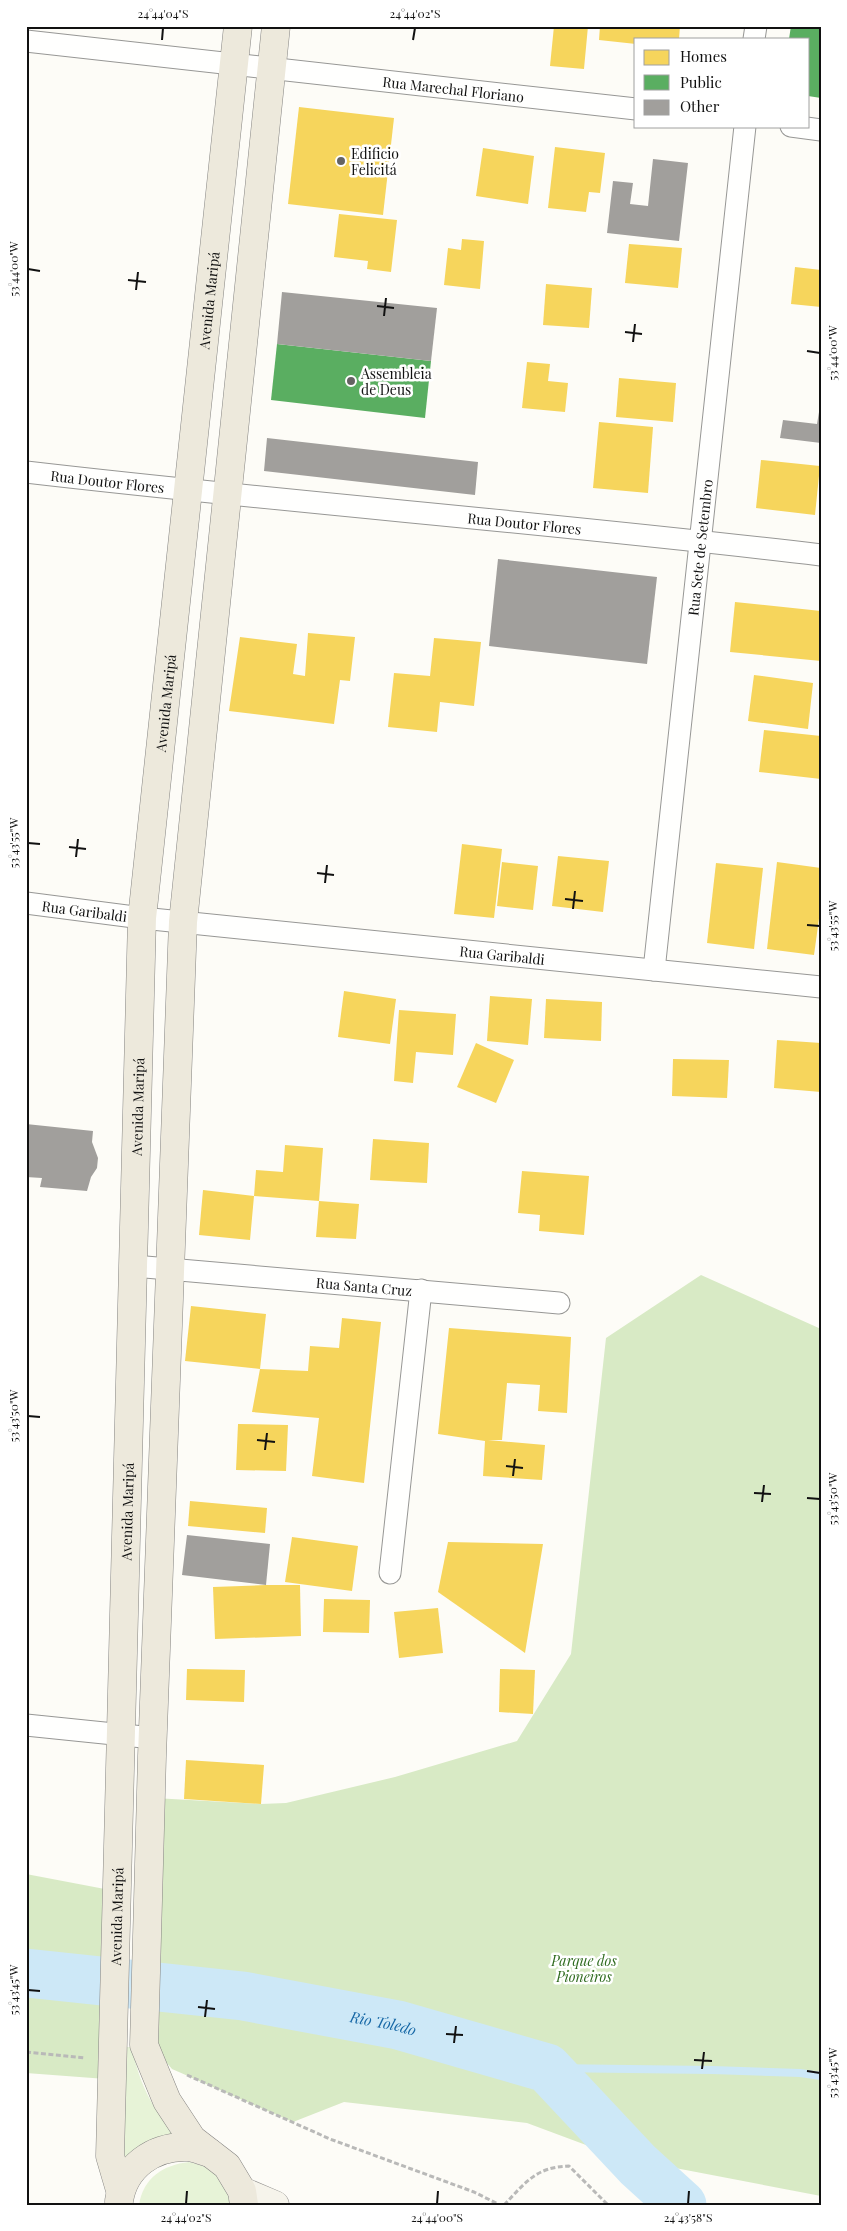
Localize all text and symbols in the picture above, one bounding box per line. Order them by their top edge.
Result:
text: 24°44'04"S [138,5,188,21]
text: 24°44'02"S [390,5,440,21]
legend [634,38,810,128]
text: Homes [680,46,727,66]
street label: Rua Marechal Floriano [382,71,525,106]
text: Public [680,72,722,92]
text: Other [680,96,720,116]
place label: Edificio Felicitá [351,144,399,179]
marker: Edificio Felicitá [335,155,347,167]
text: 53°44'00"W [5,241,21,297]
street label: Avenida Maripá [194,251,223,351]
text: 53°44'00"W [824,325,840,381]
place label: Assembleia de Deus [360,364,432,399]
marker: Assembleia de Deus [345,375,357,387]
street label: Rua Doutor Flores [50,465,165,497]
street label: Rua Sete de Setembro [683,478,716,617]
street label: Rua Doutor Flores [467,508,582,538]
street label: Avenida Maripá [150,653,180,754]
text: 53°43'55"W [5,818,21,868]
street label: Rua Garibaldi [41,896,128,925]
text: 53°43'55"W [824,901,840,951]
street label: Rua Garibaldi [459,941,546,968]
street label: Avenida Maripá [126,1057,148,1157]
street label: Rua Santa Cruz [315,1272,413,1300]
text: 53°43'50"W [5,1390,21,1442]
street label: Avenida Maripá [116,1462,137,1562]
text: 53°43'50"W [824,1473,840,1525]
street label: Avenida Maripá [105,1867,127,1967]
park label: Parque dos Pioneiros [550,1951,617,1986]
text: 53°43'45"W [5,1965,21,2015]
water label: Rio Toledo [348,2006,419,2040]
text: 53°43'45"W [824,2048,840,2098]
text: 24°44'02"S [161,2209,211,2225]
text: 24°44'00"S [411,2209,463,2225]
text: 24°43'58"S [664,2209,712,2225]

